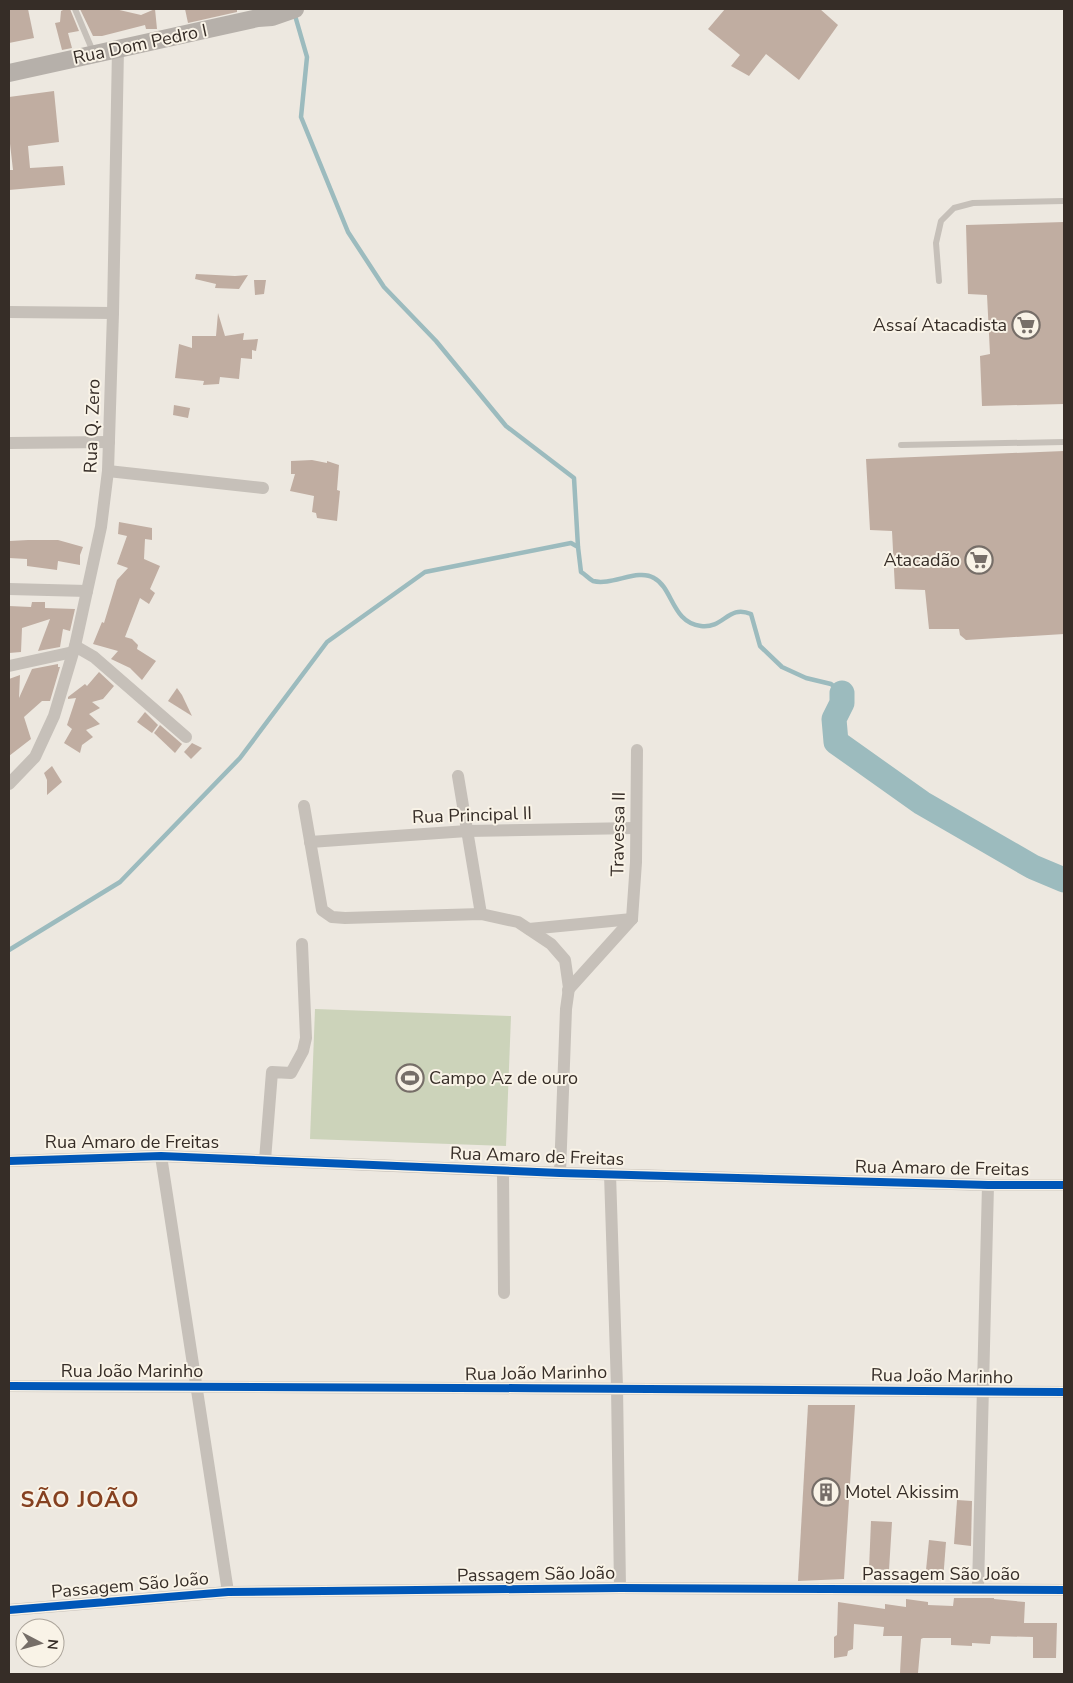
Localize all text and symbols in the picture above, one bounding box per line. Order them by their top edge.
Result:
street label: Rua Dom Pedro I [71,18,209,70]
supermarket icon: Assaí Atacadista [1011,310,1041,340]
place label: Assaí Atacadista [873,313,1007,337]
street label: Rua Q. Zero [78,378,106,474]
supermarket icon: Atacadão [964,545,994,575]
place label: Atacadão [883,548,960,572]
street label: Travessa II [605,791,631,877]
street label: Rua Principal II [412,801,532,829]
sports icon: Campo Az de ouro [395,1063,425,1093]
place label: Campo Az de ouro [429,1066,578,1090]
street label: Rua Amaro de Freitas [45,1130,219,1154]
street label: Rua Amaro de Freitas [449,1141,625,1171]
street label: Rua Amaro de Freitas [855,1154,1029,1182]
street label: Rua João Marinho [61,1359,203,1383]
street label: Rua João Marinho [465,1360,607,1386]
street label: Rua João Marinho [871,1363,1013,1389]
building icon: Motel Akissim [811,1477,841,1507]
place label: Motel Akissim [845,1480,959,1504]
district label: SÃO JOÃO [20,1485,140,1515]
street label: Passagem São João [457,1561,615,1587]
street label: Passagem São João [862,1562,1020,1586]
street label: Passagem São João [50,1566,210,1604]
north arrow [15,1618,65,1668]
text: N [42,1638,62,1651]

